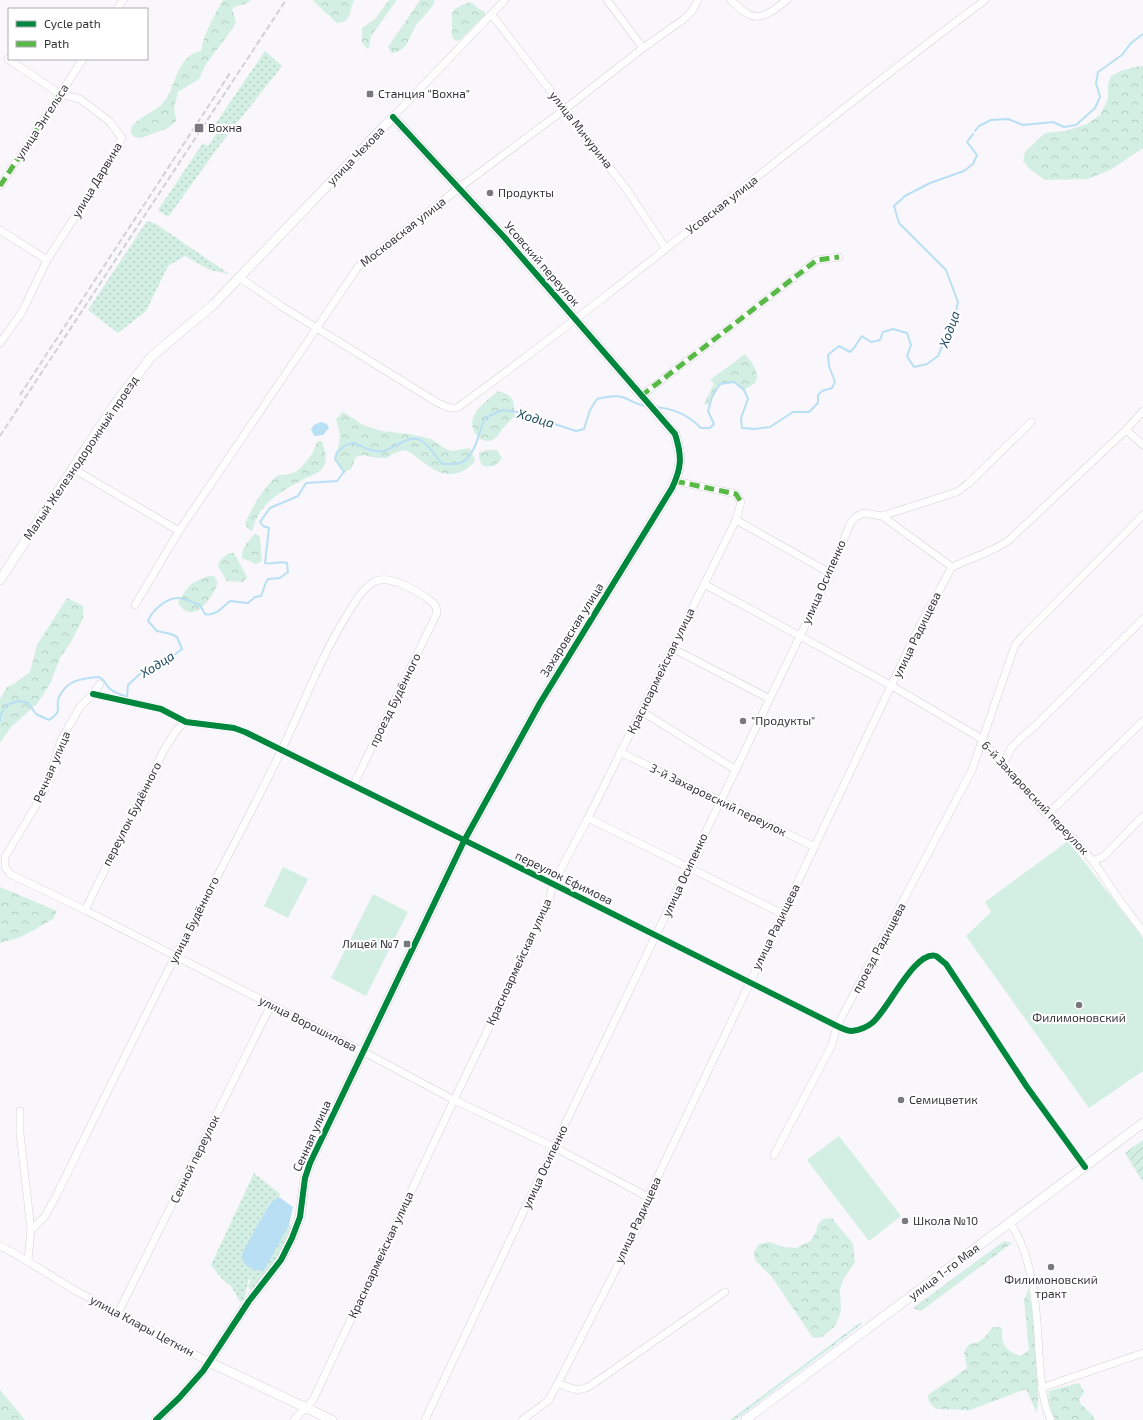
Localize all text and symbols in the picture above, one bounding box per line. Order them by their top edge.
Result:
legend [8,8,148,60]
text: Cycle path [44,16,101,30]
text: Path [44,36,69,50]
street label: улица Энгельса [11,81,72,162]
place label: Станция "Вохна" [378,86,470,100]
street label: улица Мичурина [546,88,616,171]
marker: Станция "Вохна" [365,89,375,99]
place label: Вохна [208,120,242,134]
marker: Вохна [193,122,205,134]
street label: улица Чехова [324,123,388,188]
street label: улица Дарвина [68,139,125,220]
street label: Усовская улица [683,172,761,237]
place label: Продукты [498,185,554,200]
marker: Продукты [485,188,495,198]
street label: Московская улица [357,193,449,270]
street label: Усовский переулок [501,218,584,310]
water label: Ходца [935,309,963,350]
street label: Малый Железнодорожный проезд [20,373,141,542]
water label: Ходца [515,405,556,431]
street label: улица Осипенко [798,537,849,626]
street label: Захаровская улица [537,580,607,680]
street label: улица Радищева [889,589,944,680]
street label: Красноармейская улица [623,605,698,736]
water label: Ходца [136,647,177,681]
street label: проезд Будённого [365,650,424,749]
place label: "Продукты" [751,713,815,728]
marker: "Продукты" [738,716,748,726]
street label: Речная улица [30,729,73,805]
street label: 6-й Захаровский переулок [979,737,1093,858]
street label: переулок Будённого [99,759,164,868]
street label: 3-й Захаровский переулок [647,760,790,840]
street label: улица Осипенко [659,830,711,919]
street label: переулок Ефимова [513,847,616,908]
street label: улица Будённого [165,874,222,966]
street label: улица Радищева [748,881,803,972]
street label: Красноармейская улица [483,896,555,1028]
street label: проезд Радищева [848,900,908,995]
place label: Лицей №7 [342,936,399,950]
marker: Лицей №7 [402,939,412,949]
street label: улица Ворошилова [257,992,360,1055]
marker: Филимоновский [1074,1000,1084,1010]
place label: Филимоновский [1032,1010,1126,1024]
place label: Семицветик [909,1092,978,1106]
marker: Семицветик [896,1095,906,1105]
street label: Сенная улица [289,1098,334,1174]
street label: Сенной переулок [167,1112,223,1205]
street label: улица Осипенко [519,1122,571,1211]
street label: улица Радищева [611,1174,664,1265]
street label: Красноармейская улица [345,1189,417,1321]
place label: Школа №10 [913,1213,978,1227]
marker: Школа №10 [900,1216,910,1226]
street label: улица 1-го Мая [905,1240,982,1303]
marker: Филимоновский тракт [1046,1262,1056,1272]
place label: Филимоновский тракт [1004,1272,1098,1300]
street label: улица Клары Цеткин [88,1292,197,1359]

